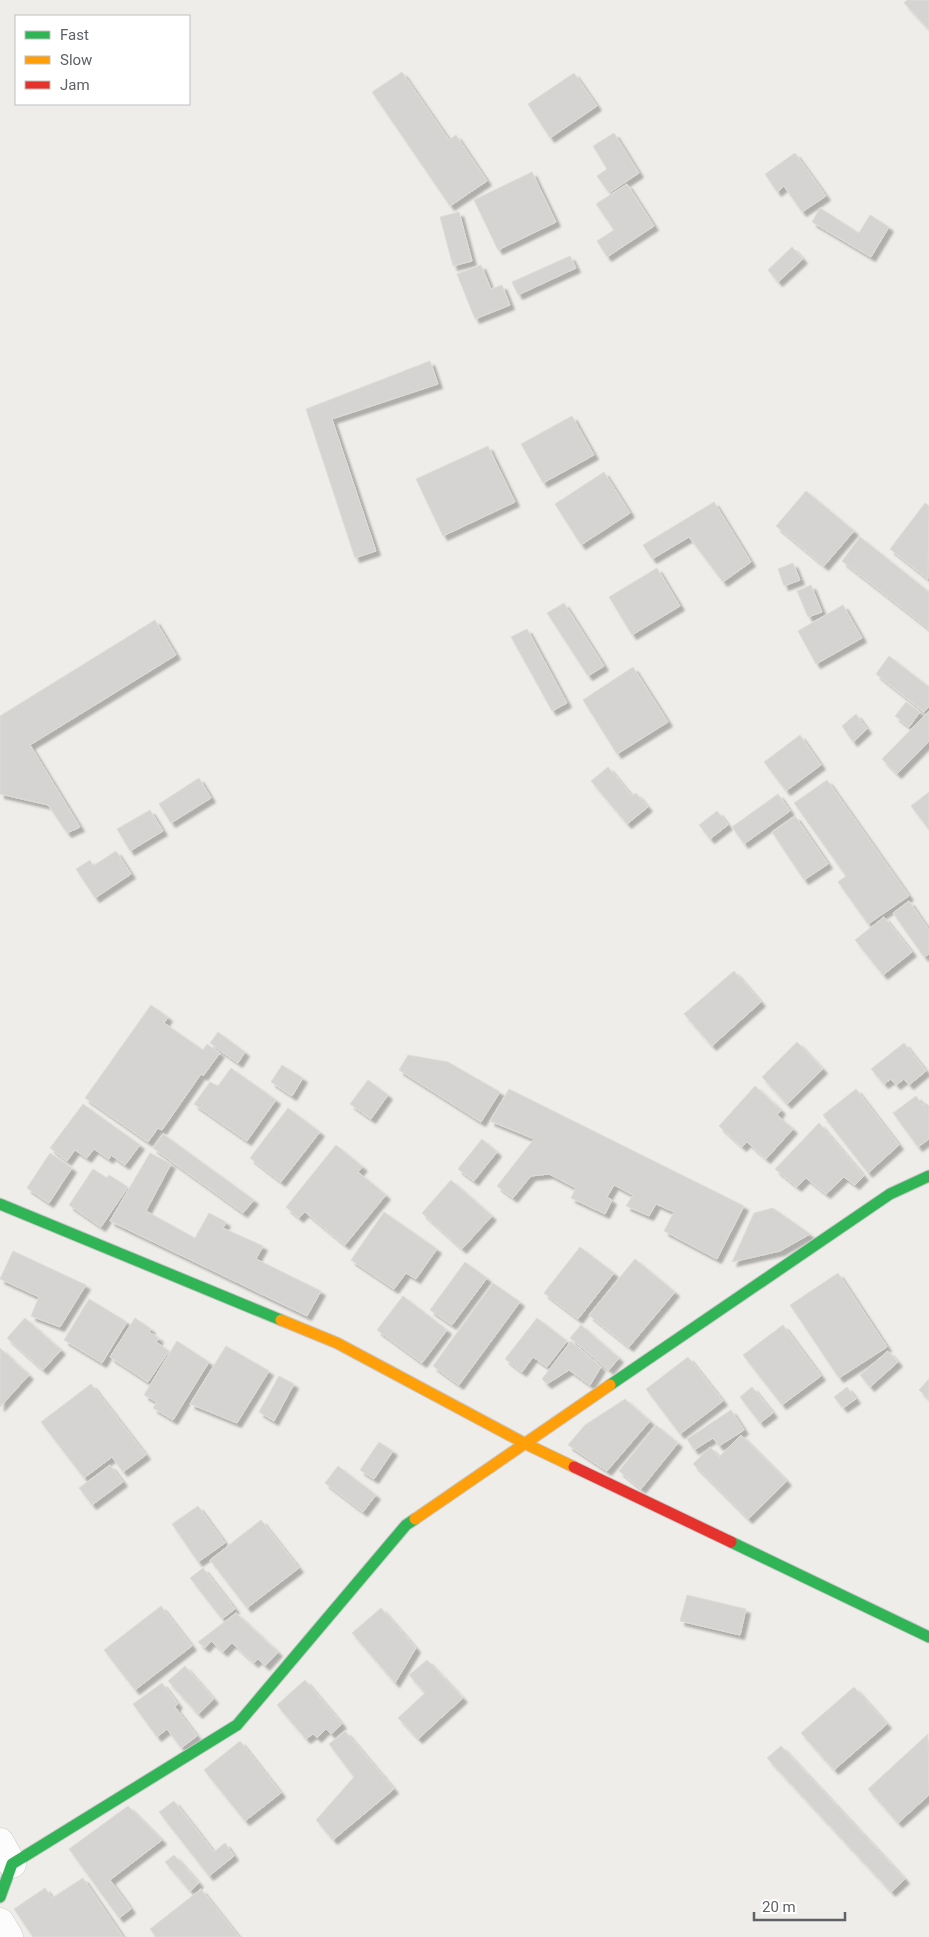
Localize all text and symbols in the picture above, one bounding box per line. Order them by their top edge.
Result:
legend [15,15,190,105]
text: Fast [60,26,89,44]
text: Slow [60,51,92,69]
text: Jam [60,76,90,94]
scale bar [754,1890,845,1922]
text: 20 m [762,1898,796,1916]

